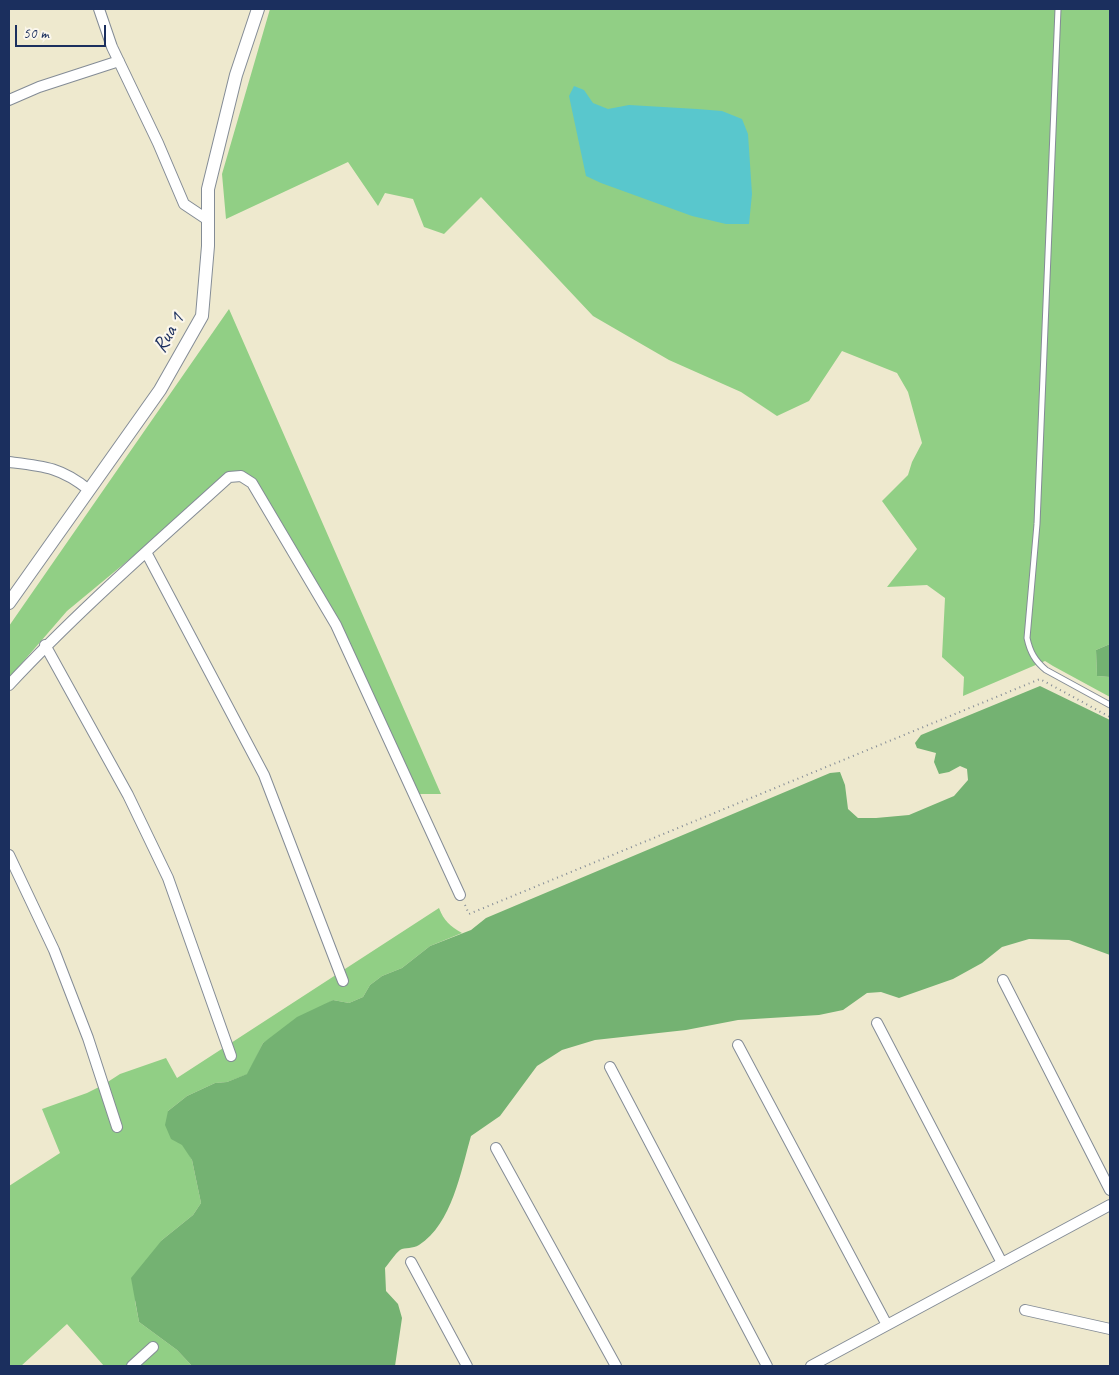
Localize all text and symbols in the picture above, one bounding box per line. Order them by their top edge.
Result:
scale bar [18,15,109,47]
text: 50 m [23,24,49,43]
street label: Rua 1 [148,309,190,357]

